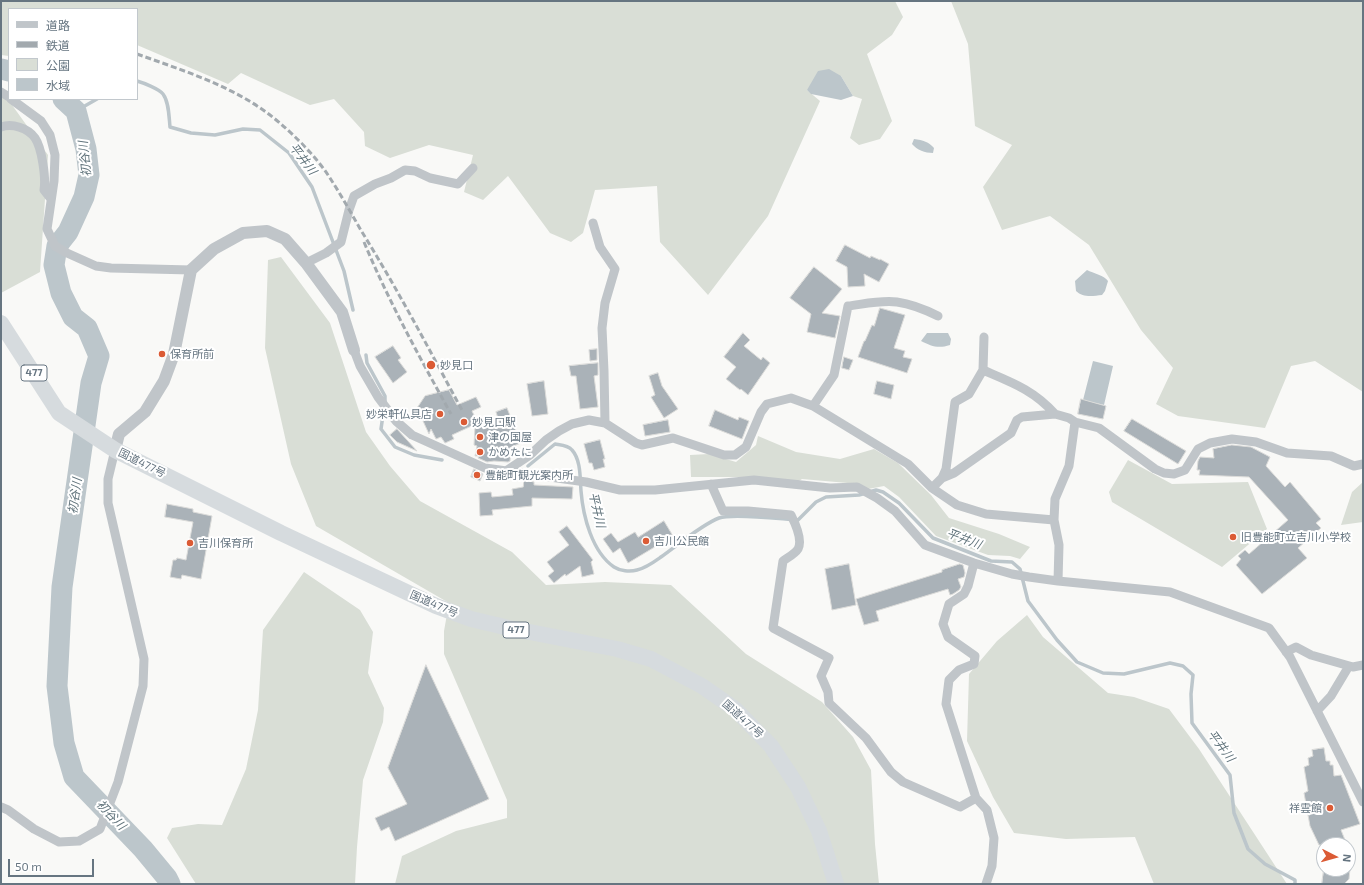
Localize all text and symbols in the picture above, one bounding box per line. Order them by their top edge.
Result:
legend [8,8,138,100]
text: 道路 [46,18,70,32]
text: 鉄道 [46,38,70,52]
text: 公園 [46,58,70,72]
text: 水域 [46,78,70,92]
water label: 初谷川 [76,140,94,178]
water label: 平井川 [286,140,320,178]
place label: 保育所前 [170,347,214,361]
marker: 保育所前 [157,349,167,359]
place label: 妙見口 [440,358,473,372]
marker: 妙見口 [425,359,437,371]
road number: 477 [21,365,47,381]
place label: 妙栄軒仏具店 [366,407,432,421]
marker: 妙栄軒仏具店 [435,409,445,419]
place label: 妙見口駅 [472,415,516,429]
marker: 妙見口駅 [459,417,469,427]
place label: 津の国屋 [488,430,532,444]
marker: 津の国屋 [475,432,485,442]
place label: かめたに [488,445,532,459]
street label: 国道477号 [116,446,168,480]
marker: かめたに [475,447,485,457]
place label: 豊能町観光案内所 [485,468,573,482]
marker: 豊能町観光案内所 [472,470,482,480]
water label: 初谷川 [65,477,85,515]
water label: 平井川 [586,491,608,529]
water label: 平井川 [945,526,983,552]
place label: 旧豊能町立吉川小学校 [1241,530,1351,544]
marker: 旧豊能町立吉川小学校 [1228,532,1238,542]
place label: 吉川公民館 [654,534,709,548]
place label: 吉川保育所 [198,536,253,550]
marker: 吉川公民館 [641,536,651,546]
marker: 吉川保育所 [185,538,195,548]
street label: 国道477号 [408,588,460,620]
road number: 477 [503,622,529,638]
street label: 国道477号 [720,697,766,741]
water label: 平井川 [1204,727,1238,765]
water label: 初谷川 [93,797,129,833]
place label: 祥雲館 [1289,801,1322,815]
marker: 祥雲館 [1325,803,1335,813]
north arrow [1316,837,1356,877]
scale bar [10,851,96,877]
text: N [1341,854,1354,863]
text: 50 m [15,859,42,873]

